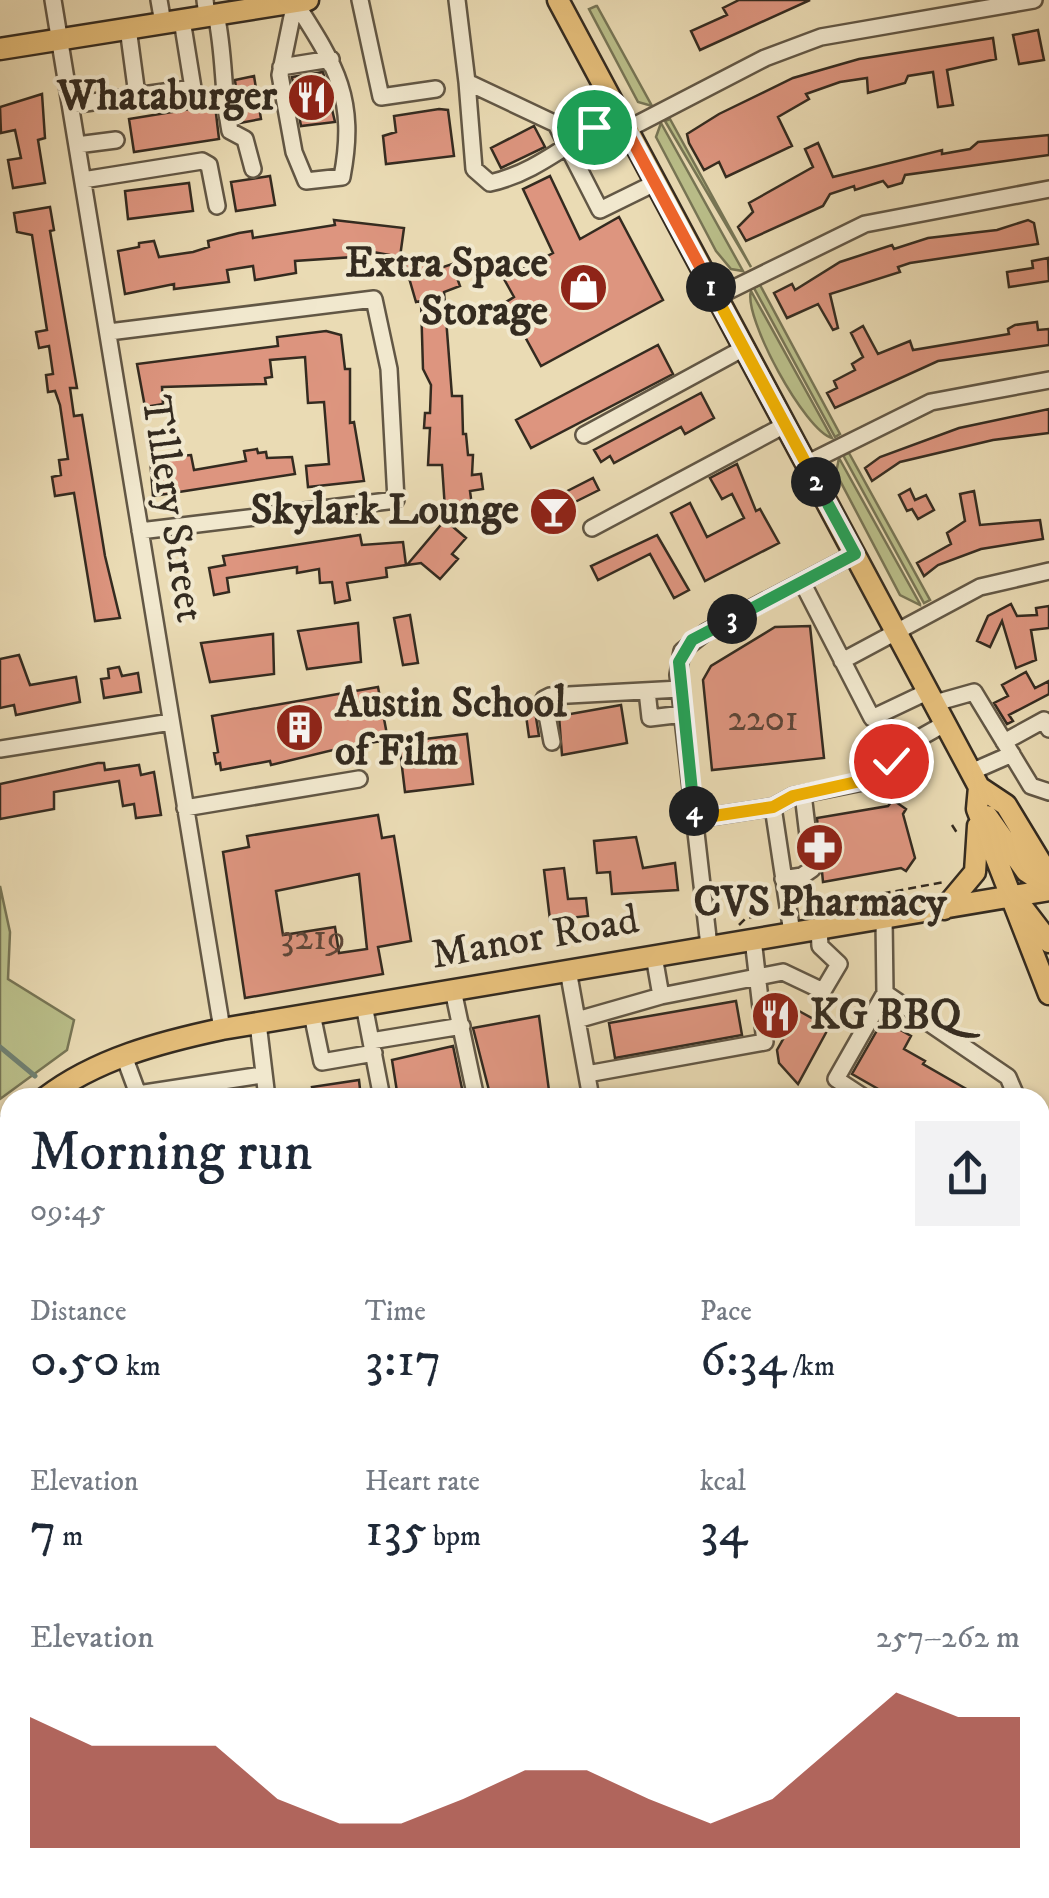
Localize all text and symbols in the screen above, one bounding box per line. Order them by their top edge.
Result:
place label: Whataburger [56,71,277,123]
restaurant icon: Whataburger [286,71,338,123]
pin [552,85,637,170]
icon: arrive [567,100,622,155]
place label: Extra Space Storage [345,238,548,338]
shop icon: Extra Space Storage [557,262,609,314]
pin: 1 [686,262,736,312]
text: 1 [706,269,716,304]
street label: Tillery Street [128,392,216,626]
pin: 2 [791,457,841,507]
text: 2 [809,464,823,499]
place label: Skylark Lounge [251,485,519,537]
bar icon: Skylark Lounge [528,485,580,537]
pin: 3 [707,594,757,644]
text: 3 [727,601,737,636]
place label: Austin School of Film [334,678,568,778]
house number: 2201 [727,695,799,743]
building icon: Austin School of Film [274,702,326,754]
pin [849,719,934,804]
icon: check [864,734,919,789]
pin: 4 [669,786,719,836]
text: 4 [686,793,702,828]
pharmacy icon: CVS Pharmacy [794,821,846,873]
place label: CVS Pharmacy [694,877,947,929]
street label: Manor Road [427,894,643,982]
house number: 3219 [280,914,346,962]
restaurant icon: KG BBQ [749,990,801,1042]
place label: KG BBQ [810,990,981,1042]
text: Morning run [30,1119,312,1188]
button: share [915,1121,1020,1226]
text: 09:45 [30,1191,106,1231]
text: Distance [30,1294,126,1329]
text: Time [365,1294,426,1329]
text: Pace [700,1294,752,1329]
text: 0.50 [30,1329,120,1392]
text: 3:17 [365,1329,441,1392]
text: 6:34 [700,1329,787,1392]
text: km [120,1349,161,1384]
text: /km [787,1349,835,1384]
text: Elevation [30,1464,138,1499]
text: Heart rate [365,1464,480,1499]
text: kcal [700,1464,746,1499]
text: 7 [30,1499,56,1562]
text: 135 [365,1499,427,1562]
text: 34 [700,1499,747,1562]
text: m [56,1519,83,1554]
text: bpm [427,1519,481,1554]
text: Elevation [30,1618,154,1658]
text: 257–262 m [876,1618,1020,1658]

